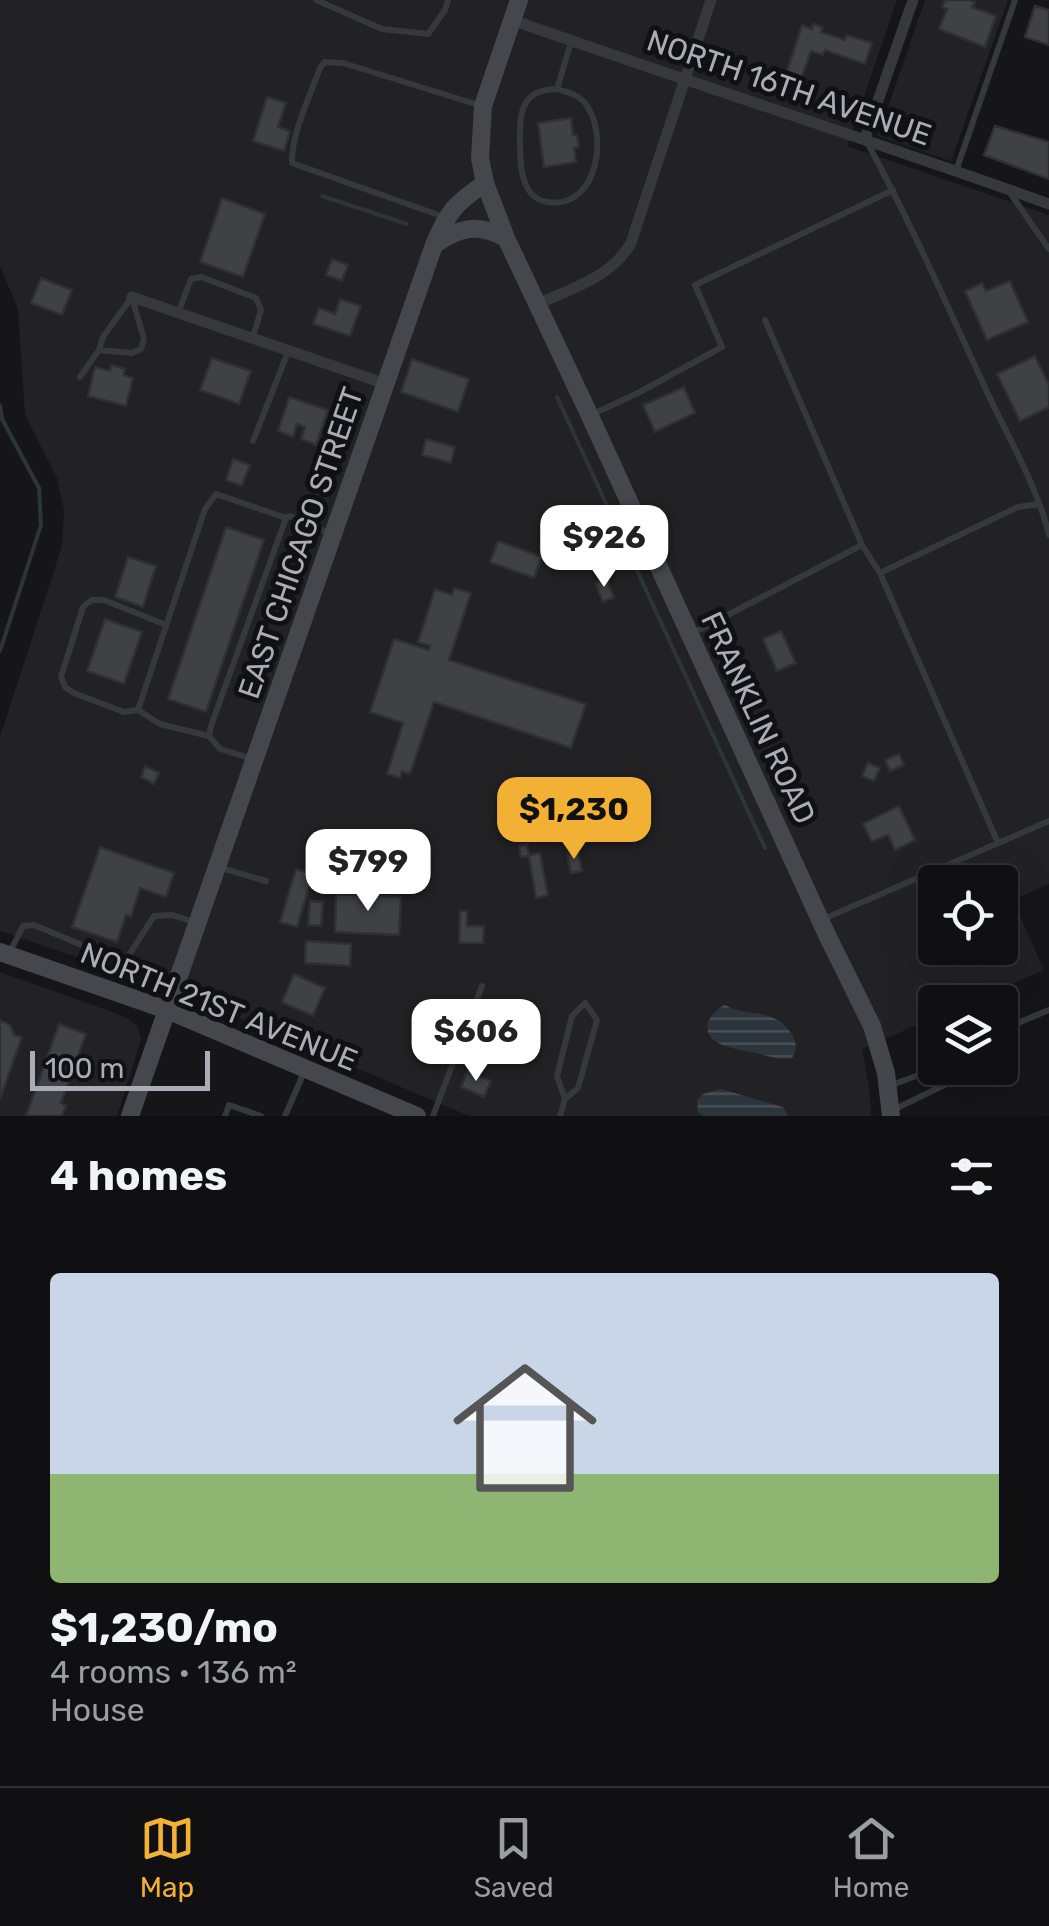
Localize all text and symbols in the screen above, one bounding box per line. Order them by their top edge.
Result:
street label: NORTH 16TH AVENUE [642,22,936,154]
street label: EAST CHICAGO STREET [231,383,371,703]
pin: $926 [545,505,663,590]
text: $926 [562,518,646,556]
street label: FRANKLIN ROAD [693,606,823,830]
pin: $1,230 [493,777,655,862]
text: $1,230 [519,790,629,828]
pin: $799 [309,829,427,914]
text: $799 [328,842,408,880]
map controls [918,865,1018,1085]
button: locate [918,865,1018,965]
street label: NORTH 21ST AVENUE [75,935,363,1079]
button: layers [918,985,1018,1085]
pin: $606 [417,999,535,1084]
text: $606 [434,1012,518,1050]
scale bar [30,1046,210,1090]
text: 100 m [45,1052,124,1085]
icon: filters [944,1149,999,1204]
text: 4 homes [50,1151,227,1201]
icon: home [435,1338,615,1518]
text: $1,230/mo [50,1603,278,1653]
text: 4 rooms · 136 m² [50,1653,297,1691]
text: House [50,1691,145,1729]
tab: Map [140,1811,195,1904]
tab: Saved [474,1811,554,1904]
tab: Home [833,1811,909,1904]

